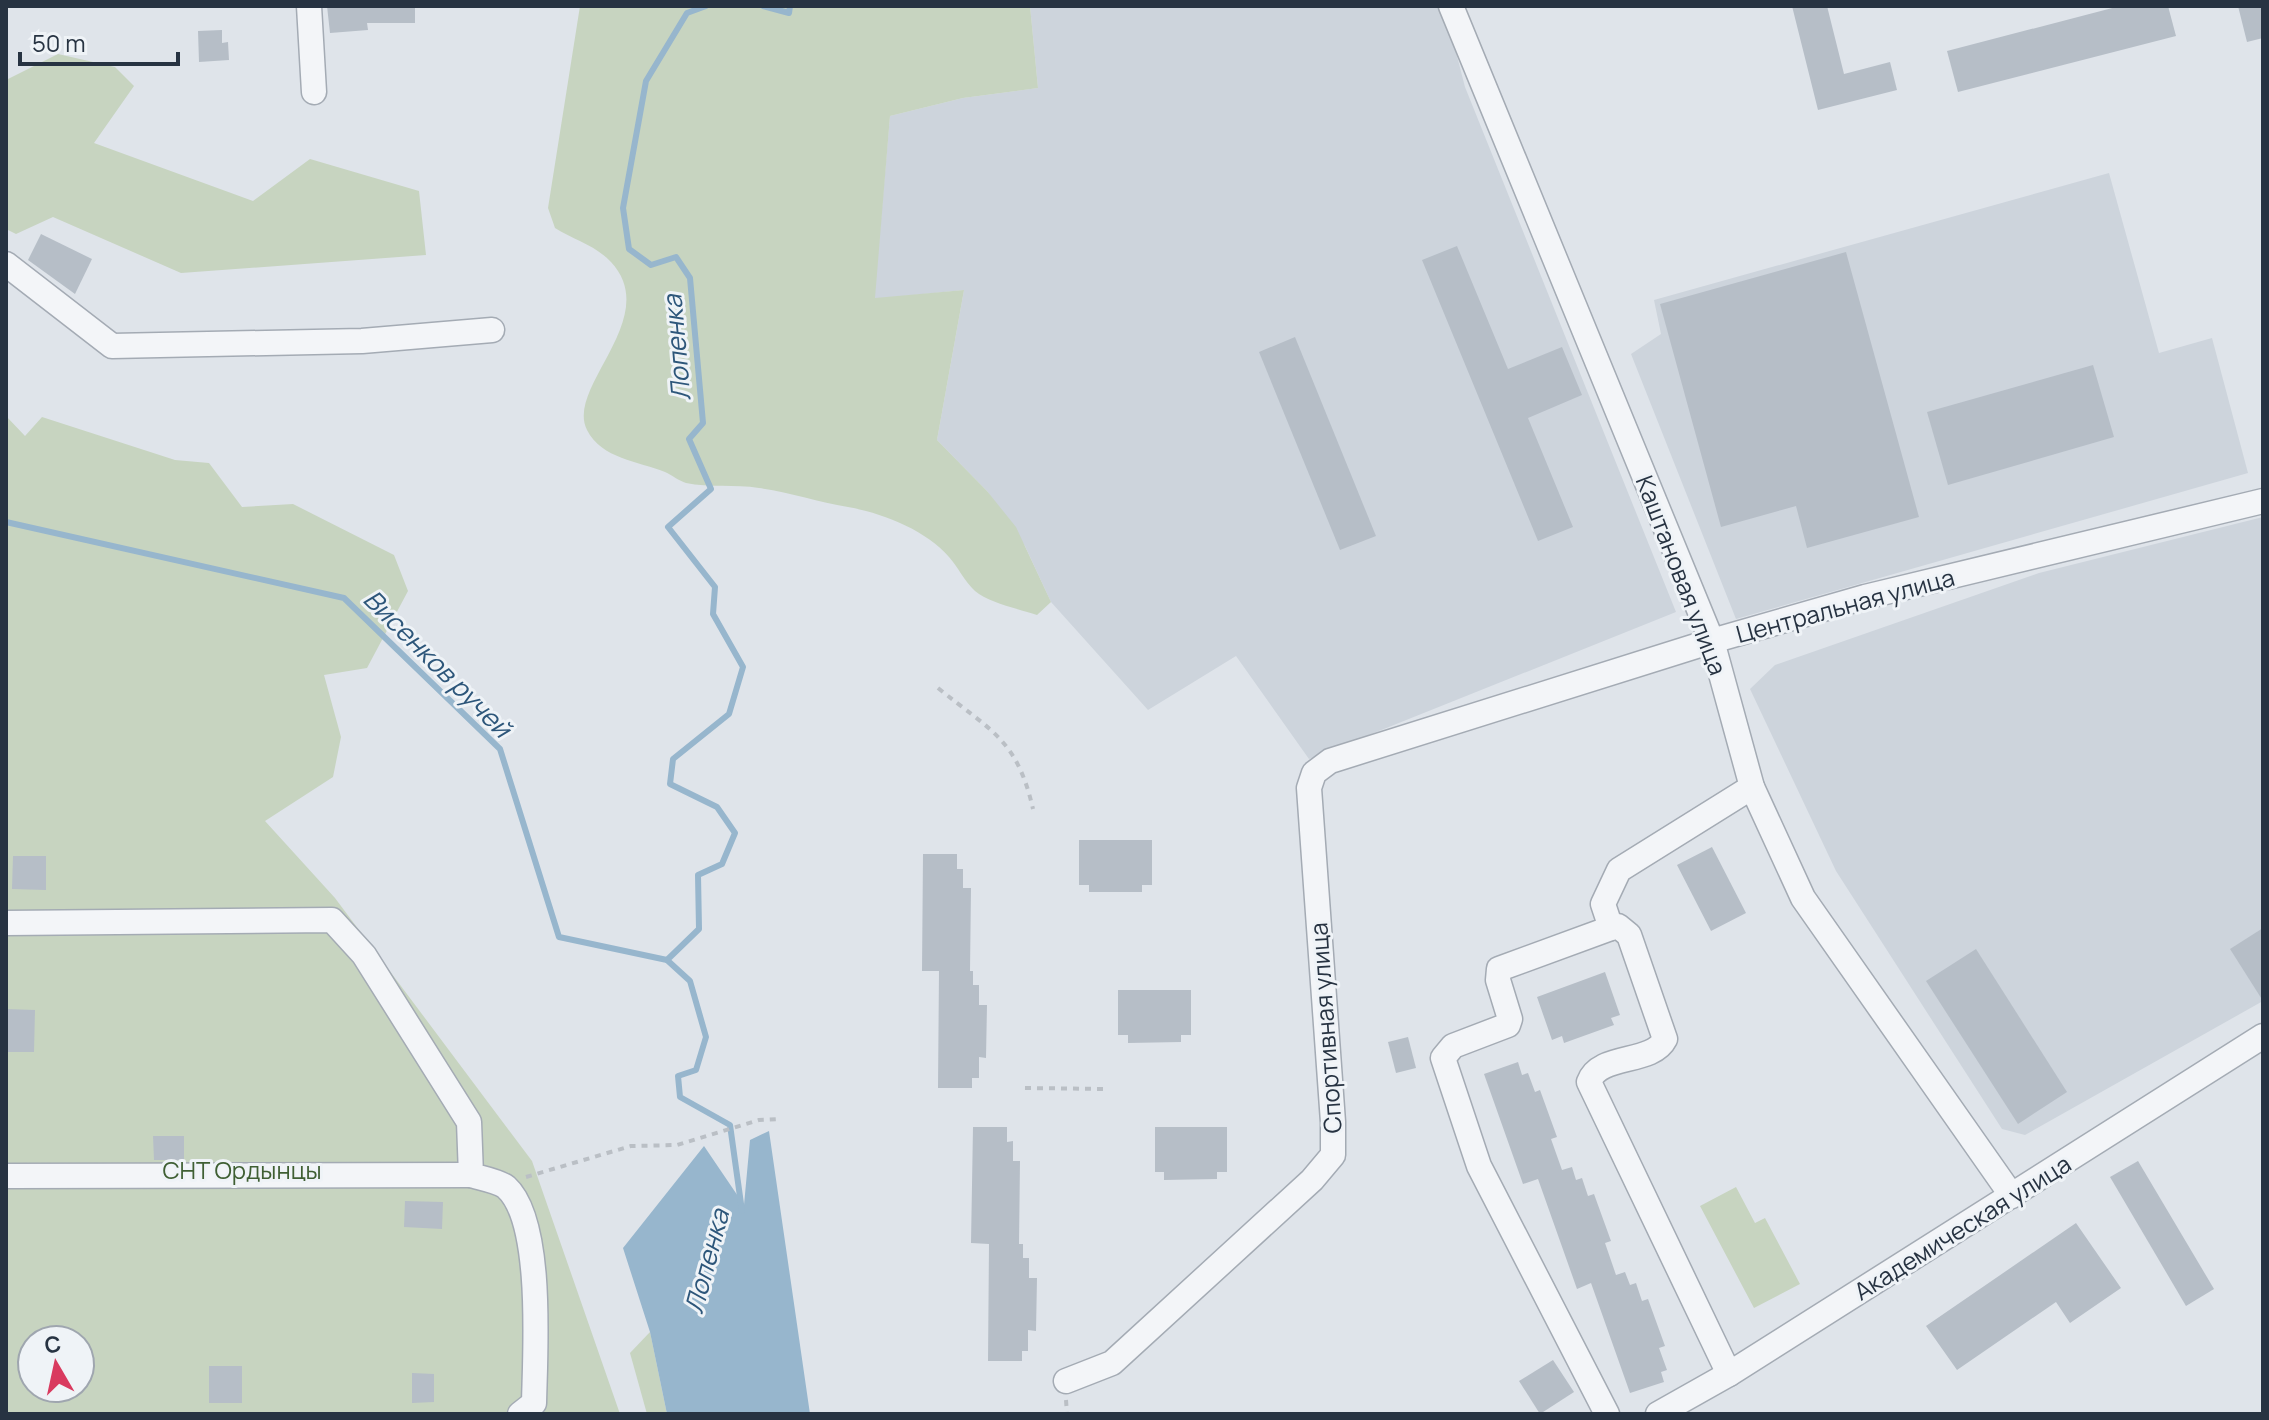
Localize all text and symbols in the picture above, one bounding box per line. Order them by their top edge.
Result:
scale bar [20,16,178,66]
text: 50 m [32,26,86,59]
water label: Лопенка [653,292,699,402]
street label: Каштановая улица [1629,470,1735,680]
street label: Центральная улица [1732,560,1958,650]
water label: Висенков ручей [356,581,521,746]
street label: Спортивная улица [1301,921,1349,1135]
street label: Академическая улица [1847,1147,2077,1307]
park label: СНТ Ордынцы [162,1153,322,1186]
water label: Лопенка [675,1204,738,1317]
north arrow [16,1324,96,1404]
text: С [42,1328,63,1360]

